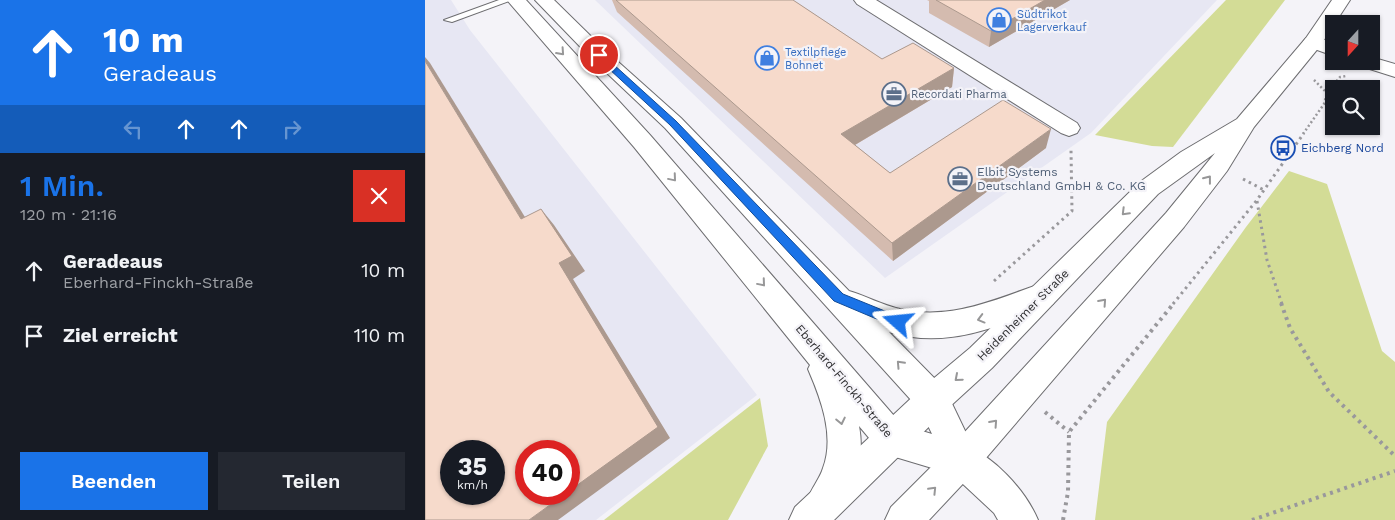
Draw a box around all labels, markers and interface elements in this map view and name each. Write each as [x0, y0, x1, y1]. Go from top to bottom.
shop icon: Südtrikot Lagerverkauf [986, 7, 1012, 33]
place label: Südtrikot Lagerverkauf [1017, 8, 1087, 34]
north arrow [1325, 15, 1380, 70]
map controls [1325, 15, 1380, 135]
text: 10 m [103, 19, 184, 61]
icon: ahead [20, 20, 85, 85]
pin [578, 34, 620, 76]
icon: arrive [585, 41, 613, 69]
shop icon: Textilpflege Bohnet [754, 45, 780, 71]
place label: Textilpflege Bohnet [785, 46, 846, 72]
one-way arrow [555, 47, 564, 56]
text: Geradeaus [103, 61, 217, 86]
button: search [1325, 80, 1380, 135]
office icon: Recordati Pharma [881, 81, 907, 107]
place label: Recordati Pharma [911, 88, 1007, 101]
icon: left [119, 115, 147, 143]
icon: ahead [172, 115, 200, 143]
icon: ahead [225, 115, 253, 143]
icon: right [278, 115, 306, 143]
bus stop icon: Eichberg Nord [1270, 135, 1296, 161]
place label: Eichberg Nord [1301, 141, 1384, 155]
place label: Elbit Systems Deutschland GmbH & Co. KG [977, 165, 1146, 193]
office icon: Elbit Systems Deutschland GmbH & Co. KG [947, 166, 973, 192]
text: 1 Min. [20, 168, 104, 203]
button: close [353, 170, 405, 222]
one-way arrow [668, 172, 676, 181]
one-way arrow [1202, 175, 1211, 184]
text: 120 m · 21:16 [20, 205, 117, 224]
one-way arrow [1122, 206, 1131, 215]
text: Geradeaus [63, 250, 163, 273]
icon: ahead [20, 257, 48, 285]
text: 10 m [361, 259, 405, 282]
street label: Heidenheimer Straße [974, 266, 1072, 364]
text: Eberhard-Finckh-Straße [63, 273, 253, 292]
one-way arrow [756, 278, 765, 287]
position arrow [871, 295, 923, 347]
one-way arrow [1097, 298, 1106, 307]
one-way arrow [977, 313, 986, 324]
icon: arrive [20, 322, 48, 350]
street label: Eberhard-Finckh-Straße [793, 322, 895, 440]
text: Ziel erreicht [63, 324, 178, 347]
text: 110 m [354, 324, 405, 347]
one-way arrow [897, 361, 906, 370]
one-way arrow [955, 372, 964, 381]
one-way arrow [836, 416, 846, 425]
one-way arrow [988, 420, 997, 429]
speed limit sign: 40 [515, 440, 580, 505]
button: Beenden [20, 452, 208, 510]
button: Teilen [218, 452, 405, 510]
text: 35 [458, 452, 487, 481]
text: km/h [457, 478, 488, 492]
one-way arrow [927, 486, 936, 495]

